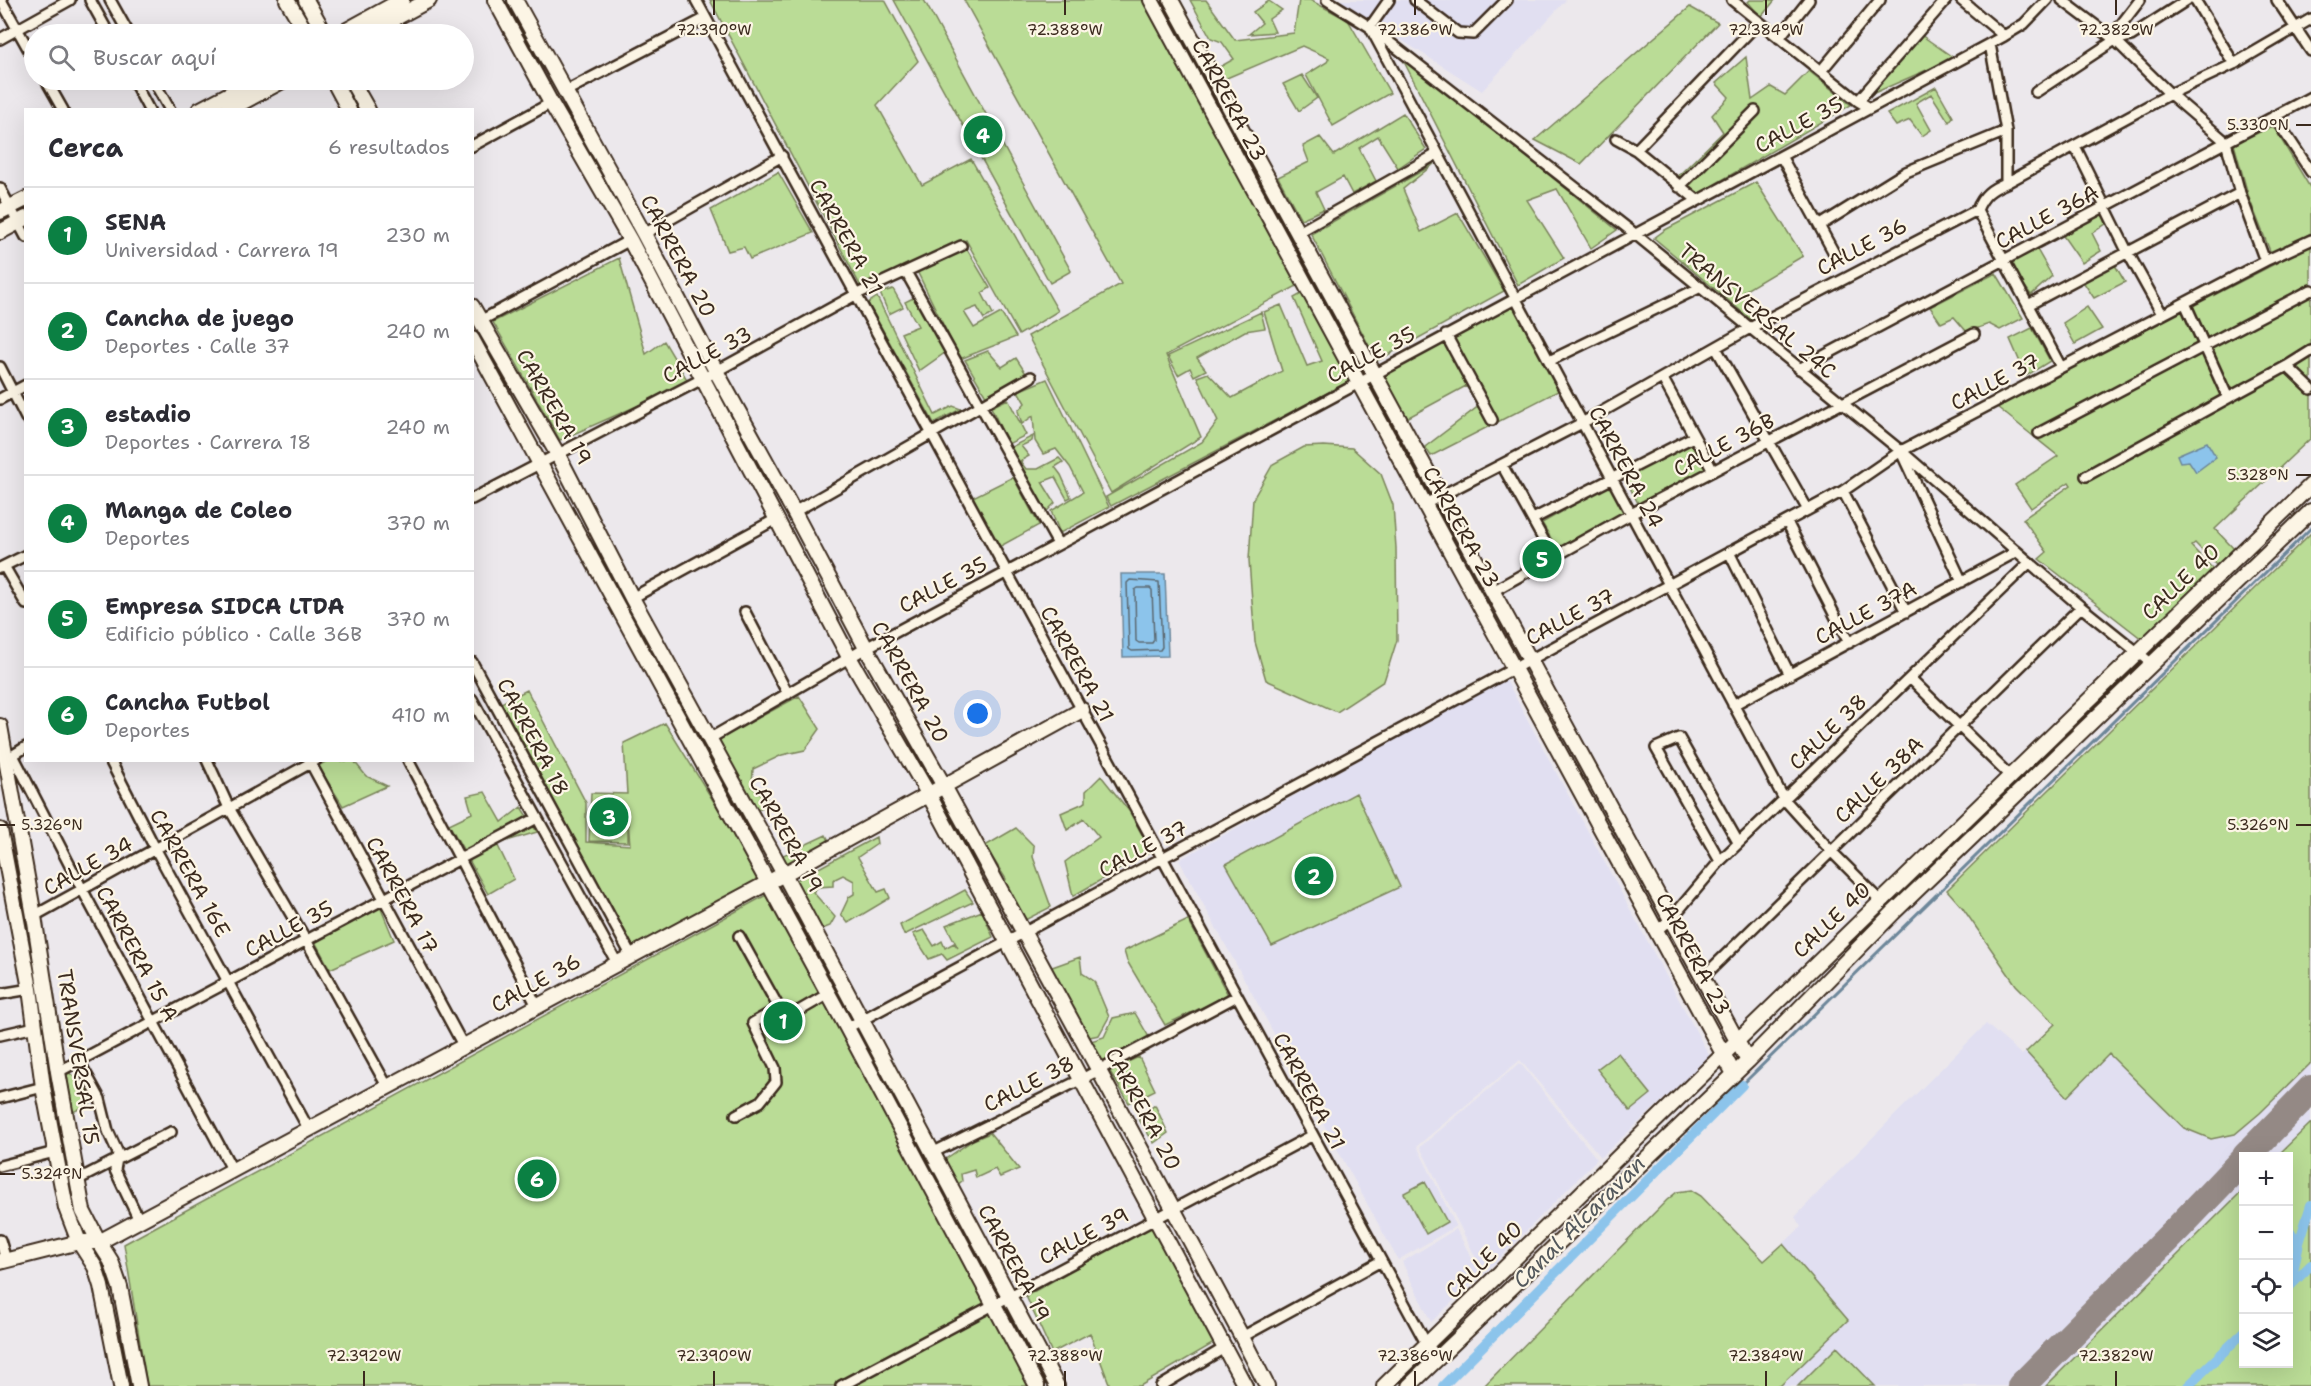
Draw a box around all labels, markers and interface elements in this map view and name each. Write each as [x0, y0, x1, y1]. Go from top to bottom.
text: 72.390°W [676, 20, 752, 40]
text: 72.388°W [1027, 20, 1103, 40]
text: 72.386°W [1377, 20, 1453, 40]
text: 72.384°W [1728, 20, 1804, 40]
text: 72.382°W [2078, 20, 2154, 40]
search box [24, 24, 474, 90]
street label: CARRERA 23 [1185, 34, 1273, 166]
icon: search [45, 41, 78, 74]
text: Buscar aquí [93, 43, 216, 72]
street label: CALLE 35 [1750, 90, 1848, 160]
pin: 4 [964, 112, 1002, 158]
text: 5.330°N [2227, 115, 2289, 135]
text: Cerca [48, 130, 123, 165]
text: 6 resultados [328, 134, 450, 160]
street label: CARRERA 21 [803, 174, 889, 300]
street label: CALLE 36A [1990, 178, 2104, 256]
street label: CARRERA 20 [634, 190, 722, 322]
text: SENA [105, 208, 166, 237]
street label: CALLE 36 [1812, 212, 1912, 282]
text: 1 [63, 222, 72, 248]
text: 230 m [385, 222, 450, 248]
text: Universidad · Carrera 19 [105, 237, 339, 263]
street label: TRANSVERSAL 24C [1672, 237, 1842, 385]
text: Cancha de juego [105, 304, 294, 333]
text: 2 [61, 318, 75, 344]
text: 240 m [385, 318, 450, 344]
street label: CALLE 33 [657, 320, 757, 390]
street label: CALLE 35 [1322, 320, 1420, 390]
text: Deportes · Calle 37 [105, 333, 290, 359]
street label: CARRERA 19 [510, 344, 598, 470]
street label: CALLE 37 [1946, 347, 2044, 417]
text: estadio [105, 400, 191, 429]
street label: CARRERA 24 [1582, 401, 1670, 533]
street label: CALLE 36B [1669, 407, 1779, 483]
text: 3 [61, 414, 75, 440]
text: 240 m [385, 414, 450, 440]
text: Deportes · Carrera 18 [105, 429, 311, 455]
street label: CARRERA 23 [1416, 461, 1506, 593]
text: 5.328°N [2227, 465, 2289, 485]
text: Manga de Coleo [105, 496, 292, 525]
text: 4 [61, 510, 75, 536]
text: 370 m [386, 510, 450, 536]
text: Deportes [105, 525, 190, 551]
pin: 5 [1522, 536, 1562, 582]
street label: CALLE 40 [2136, 538, 2226, 626]
street label: CALLE 35 [894, 550, 992, 620]
street label: CALLE 37A [1810, 574, 1922, 652]
street label: CALLE 37 [1521, 582, 1619, 652]
text: Empresa SIDCA LTDA [105, 592, 344, 621]
street label: CARRERA 21 [1034, 601, 1120, 727]
text: 5 [61, 606, 74, 632]
text: 370 m [386, 606, 450, 632]
street label: CARRERA 20 [865, 616, 955, 748]
text: Edificio público · Calle 36B [105, 621, 362, 647]
street label: CARRERA 18 [490, 673, 576, 801]
text: Cancha Futbol [105, 688, 270, 717]
street label: CALLE 38 [1783, 688, 1873, 776]
your location [963, 699, 992, 728]
text: 6 [61, 702, 75, 728]
text: 410 m [391, 702, 450, 728]
text: Deportes [105, 717, 190, 743]
street label: CALLE 38A [1828, 730, 1930, 830]
street label: CARRERA 19 [742, 771, 830, 897]
pin: 3 [590, 794, 628, 840]
street label: CARRERA 16E [143, 804, 237, 942]
street label: CALLE 37 [1094, 814, 1192, 884]
text: 5.326°N [21, 815, 83, 835]
text: 5.326°N [2227, 815, 2289, 835]
street label: CALLE 34 [38, 830, 138, 902]
street label: CARRERA 17 [359, 832, 445, 958]
pin: 2 [1294, 854, 1334, 898]
street label: CALLE 40 [1787, 876, 1877, 964]
street label: CARRERA 15 A [89, 881, 185, 1027]
street label: CARRERA 23 [1649, 888, 1737, 1020]
street label: CALLE 35 [240, 894, 338, 964]
street label: CALLE 36 [486, 947, 586, 1019]
street label: TRANSVERSAL 15 [50, 967, 106, 1147]
pin: 1 [764, 998, 802, 1044]
street label: CARRERA 21 [1266, 1028, 1352, 1154]
street label: CARRERA 20 [1099, 1043, 1187, 1175]
street label: CALLE 38 [979, 1049, 1079, 1119]
water label: Canal Alcaravan [1506, 1149, 1652, 1295]
map controls [2239, 1152, 2293, 1368]
button: + [2239, 1152, 2293, 1206]
pin: 6 [518, 1156, 556, 1202]
text: 5.324°N [21, 1164, 83, 1184]
street label: CARRERA 19 [971, 1199, 1057, 1327]
street label: CALLE 39 [1034, 1201, 1134, 1271]
button: − [2239, 1206, 2293, 1260]
street label: CALLE 40 [1439, 1215, 1529, 1305]
button: locate [2239, 1260, 2293, 1314]
button: layers [2239, 1314, 2293, 1368]
text: 72.392°W [327, 1346, 401, 1366]
text: 72.390°W [676, 1346, 752, 1366]
text: 72.388°W [1027, 1346, 1103, 1366]
text: 72.386°W [1377, 1346, 1453, 1366]
text: 72.384°W [1728, 1346, 1804, 1366]
text: 72.382°W [2078, 1346, 2154, 1366]

